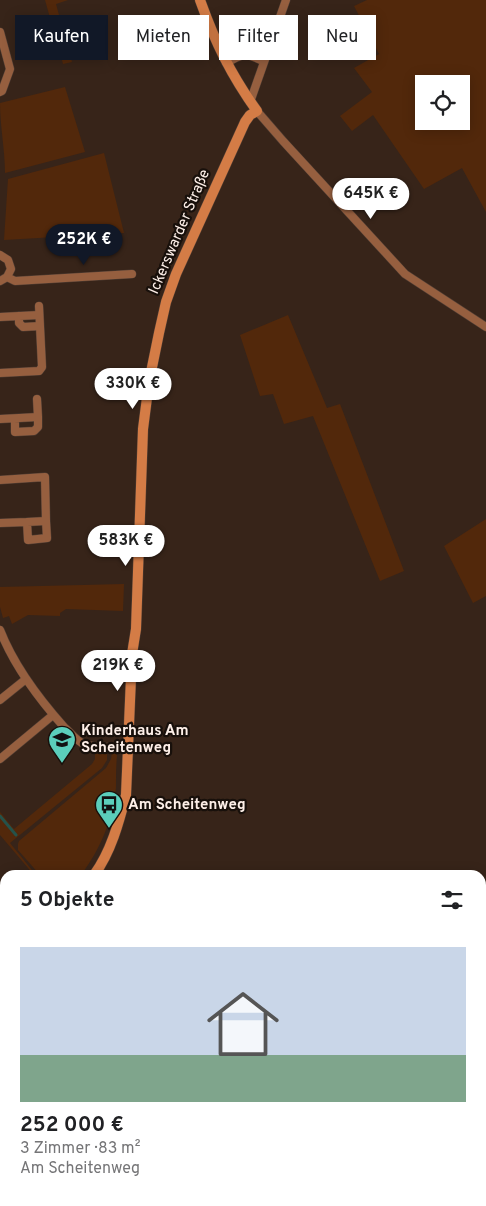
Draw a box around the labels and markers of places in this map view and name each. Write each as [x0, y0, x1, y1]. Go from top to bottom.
pin: 645K € [330, 178, 412, 220]
pin: 252K € [43, 224, 125, 266]
pin: 330K € [92, 368, 174, 410]
pin: 583K € [85, 524, 167, 567]
pin: 219K € [77, 650, 159, 692]
place label: Kinderhaus Am Scheitenweg [81, 722, 189, 758]
school or university icon: Kinderhaus Am Scheitenweg [47, 725, 77, 764]
bus stop icon: Am Scheitenweg [94, 790, 124, 829]
place label: Am Scheitenweg [128, 796, 246, 815]

